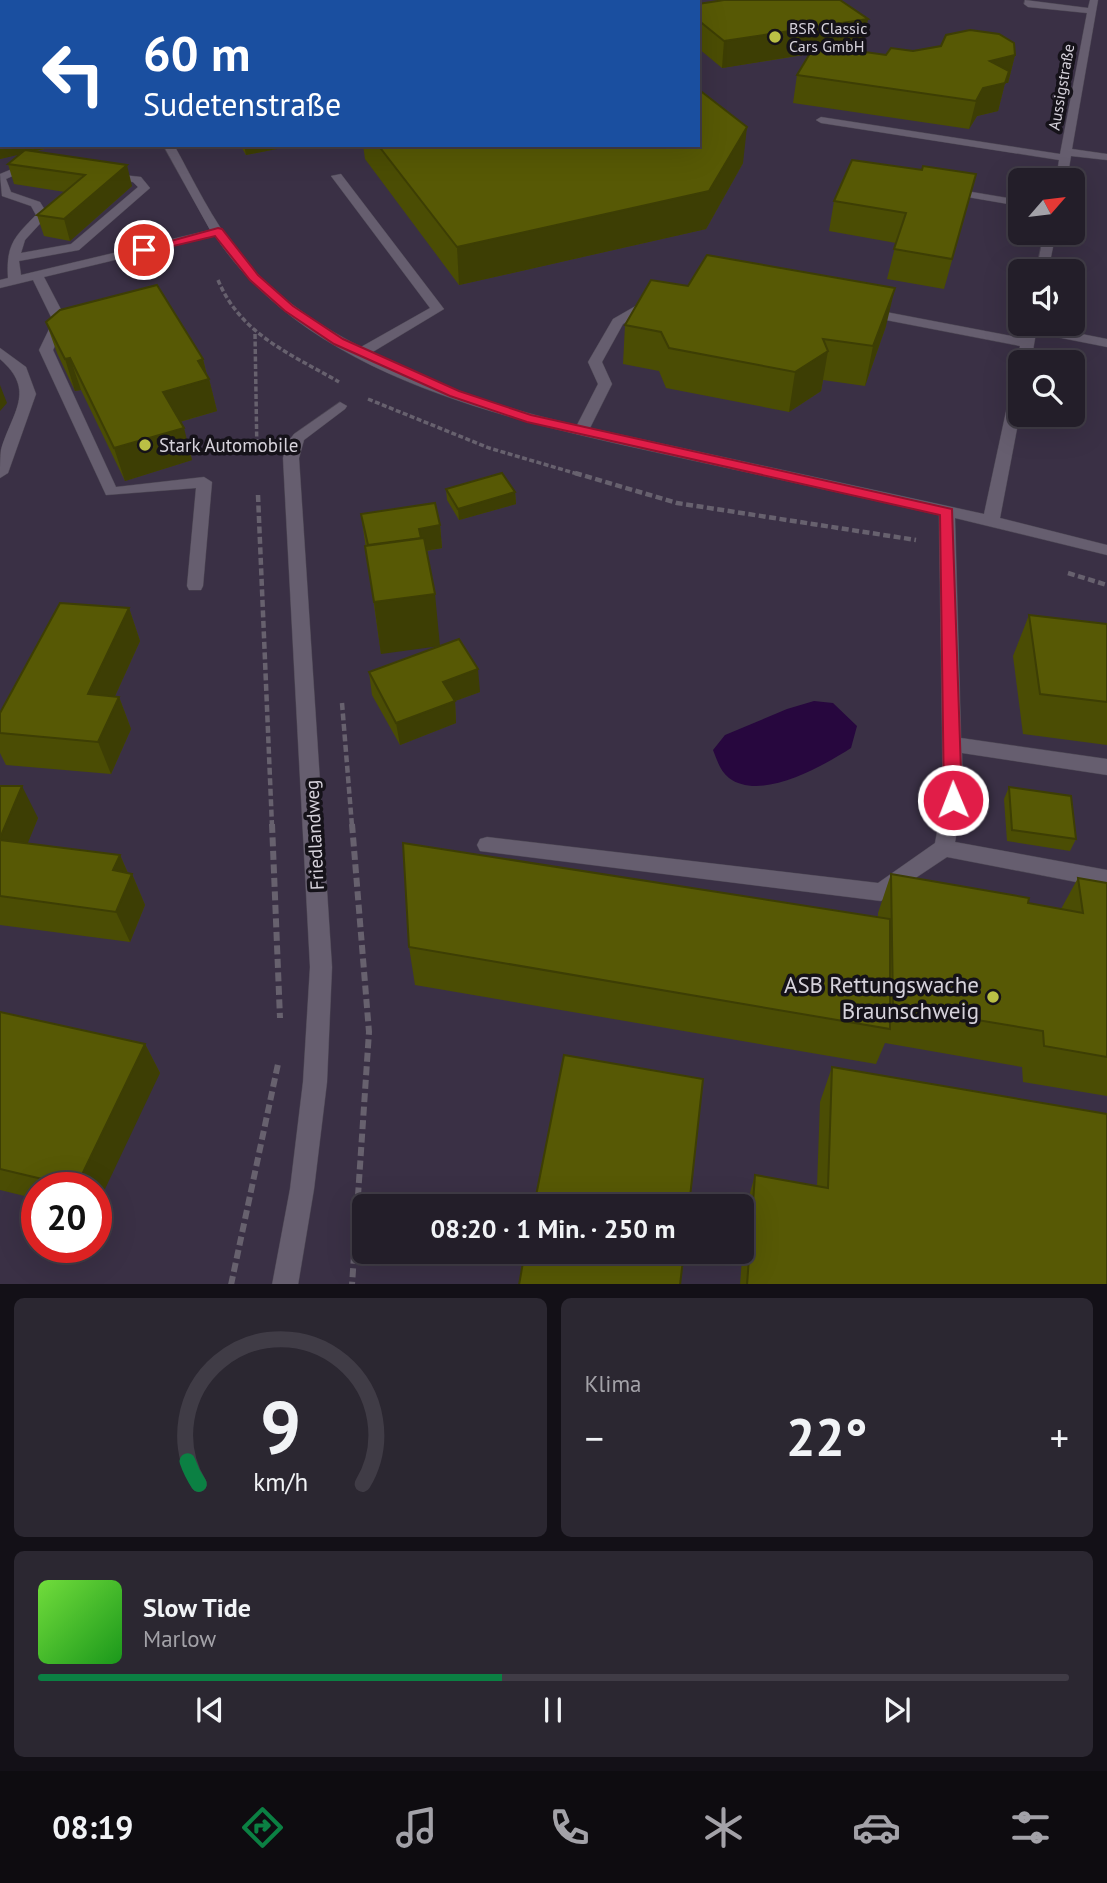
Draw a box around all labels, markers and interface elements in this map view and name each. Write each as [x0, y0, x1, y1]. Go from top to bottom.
place label: BSR Classic Cars GmbH [789, 18, 867, 56]
text: 60 m [143, 21, 250, 85]
icon: left [28, 28, 119, 119]
marker: BSR Classic Cars GmbH [767, 29, 783, 45]
street label: Aussigstraße [1044, 42, 1078, 132]
text: Sudetenstraße [143, 83, 341, 125]
north arrow [1008, 168, 1085, 245]
map controls [1008, 168, 1085, 427]
pin [114, 220, 174, 280]
icon: arrive [125, 231, 163, 269]
button: sound [1008, 259, 1085, 336]
button: search [1008, 350, 1085, 427]
place label: Stark Automobile [159, 433, 298, 457]
marker: Stark Automobile [137, 437, 153, 453]
position arrow [916, 763, 990, 837]
street label: Friedlandweg [299, 779, 329, 891]
place label: ASB Rettungswache Braunschweig [784, 970, 979, 1025]
marker: ASB Rettungswache Braunschweig [985, 989, 1001, 1005]
speed limit sign: 20 [21, 1172, 112, 1263]
text: 08:20 · 1 Min. · 250 m [430, 1212, 676, 1245]
text: Klima [585, 1369, 642, 1398]
text: 9 [260, 1380, 301, 1474]
text: 22° [786, 1403, 868, 1470]
text: − [585, 1413, 604, 1462]
text: + [1050, 1413, 1069, 1462]
text: km/h [253, 1465, 308, 1497]
text: Slow Tide [143, 1591, 251, 1624]
text: Marlow [143, 1624, 216, 1653]
icon: previous [191, 1691, 229, 1729]
icon: pause [534, 1691, 572, 1729]
icon: next [878, 1691, 916, 1729]
icon: directions [238, 1803, 287, 1852]
icon: music [392, 1803, 441, 1852]
icon: phone [545, 1803, 594, 1852]
icon: climate [699, 1803, 748, 1852]
icon: car [852, 1803, 901, 1852]
icon: filters [1006, 1803, 1055, 1852]
text: 08:19 [52, 1806, 133, 1848]

